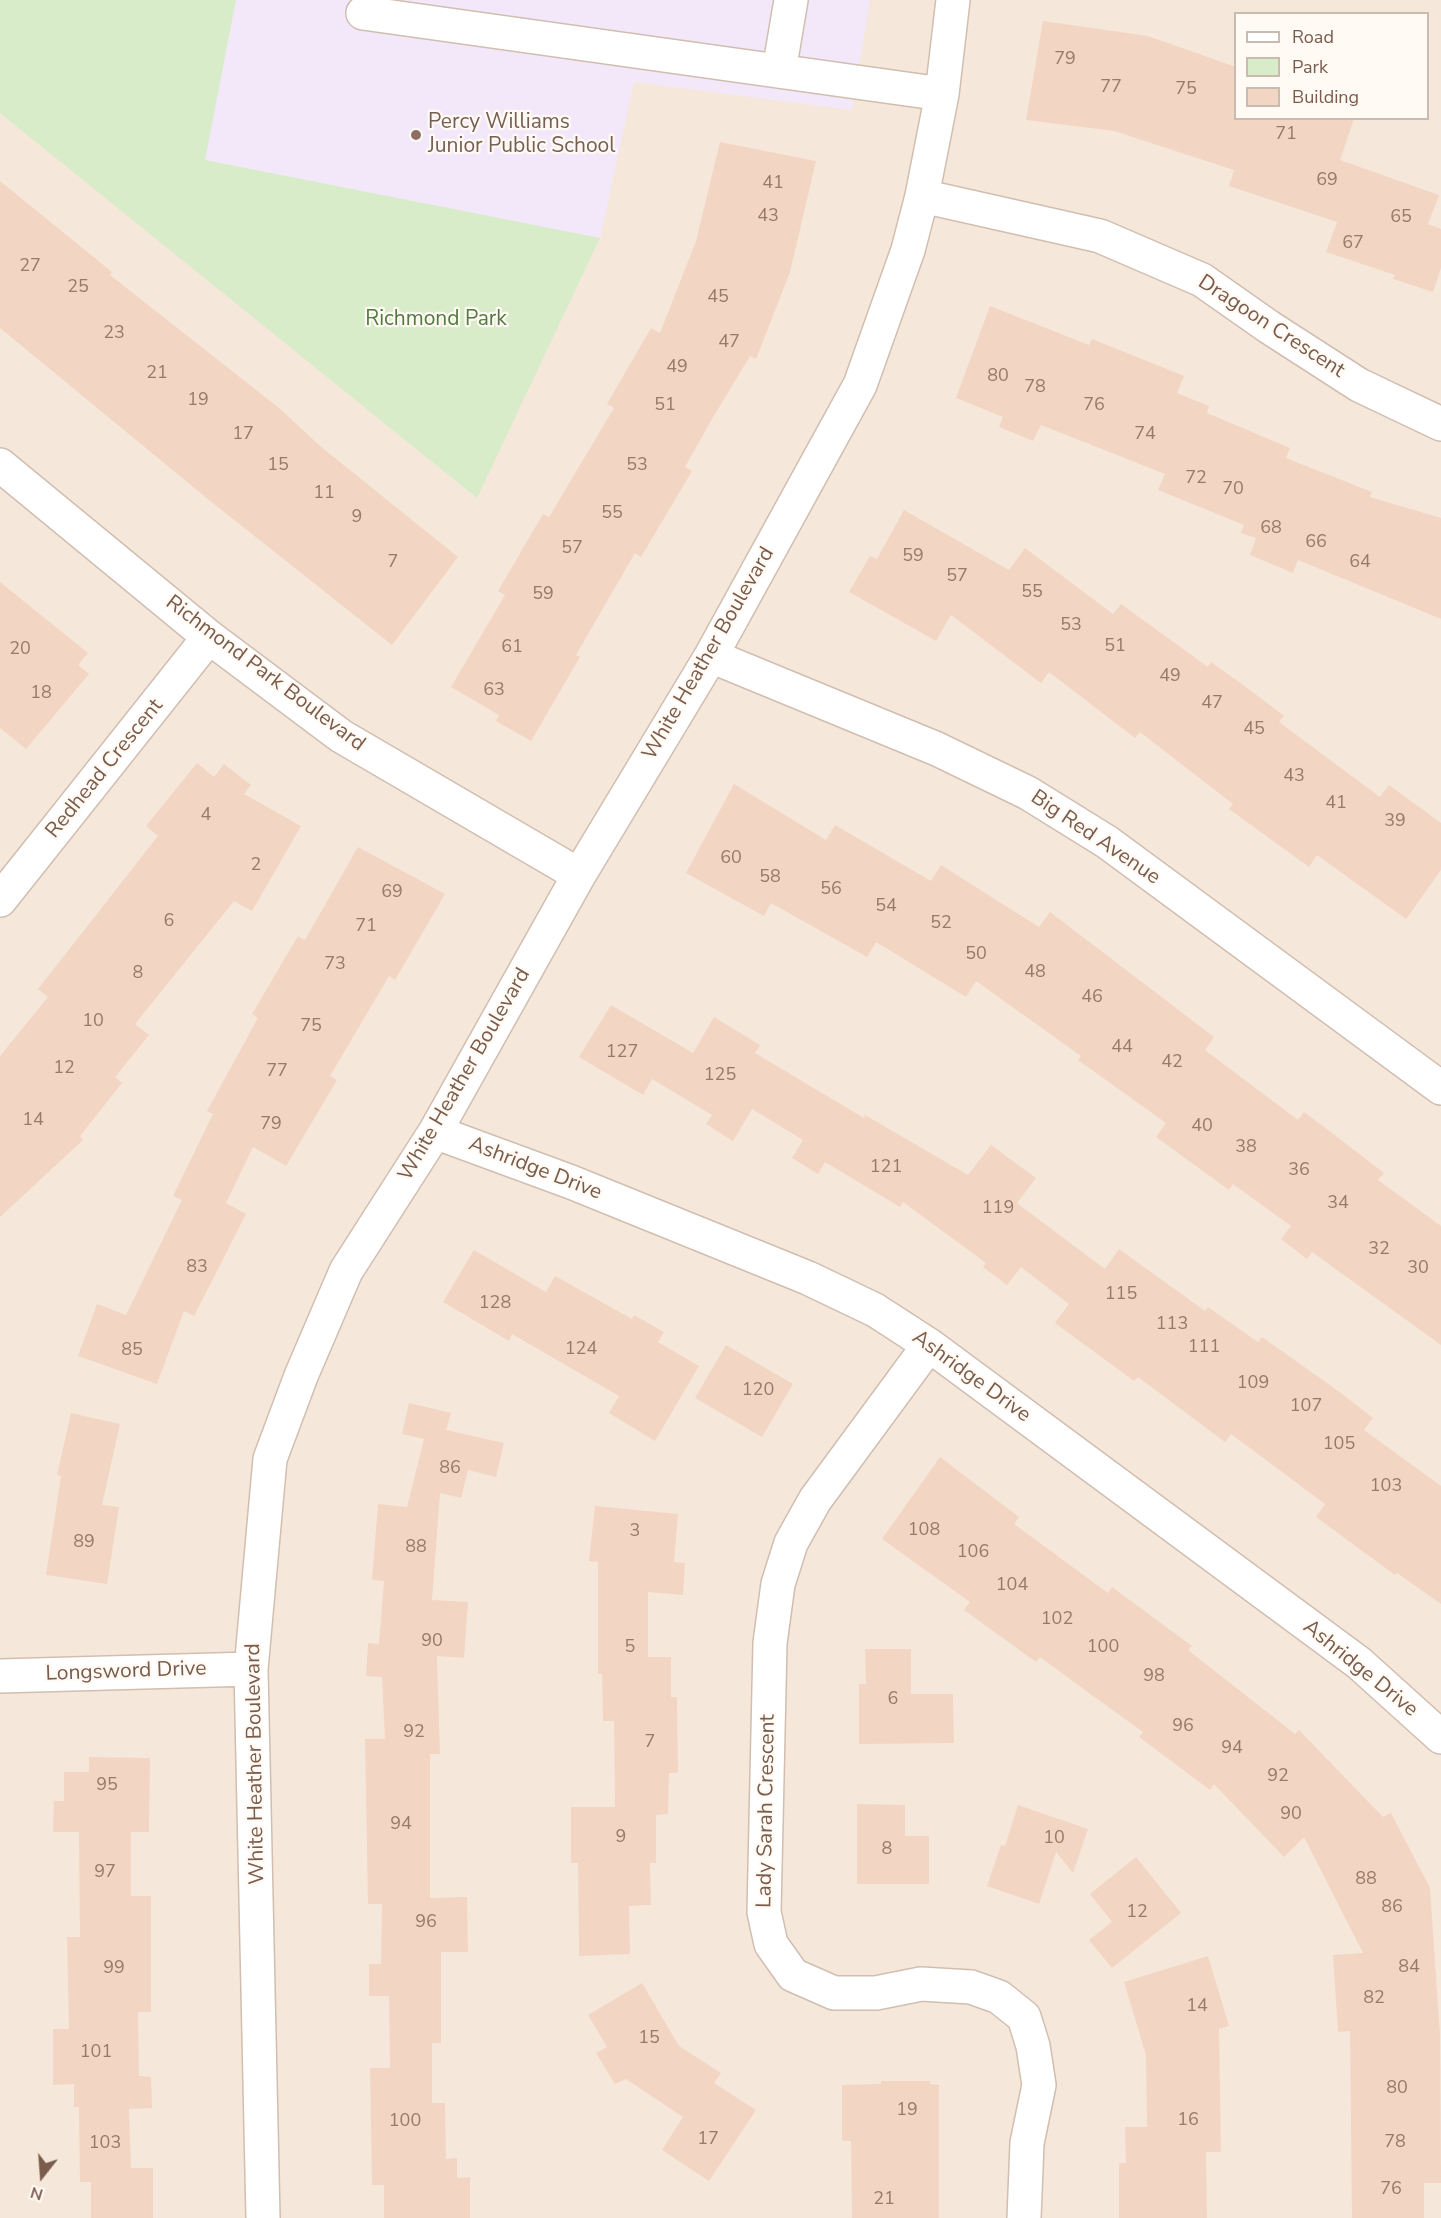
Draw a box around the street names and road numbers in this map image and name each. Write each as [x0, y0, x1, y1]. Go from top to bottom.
street label: Dragoon Crescent [1193, 270, 1349, 384]
street label: White Heather Boulevard [638, 543, 780, 765]
street label: Richmond Park Boulevard [160, 591, 370, 757]
street label: Redhead Crescent [41, 694, 169, 844]
street label: Big Red Avenue [1025, 785, 1165, 891]
street label: White Heather Boulevard [394, 964, 536, 1186]
street label: Ashridge Drive [465, 1132, 605, 1206]
street label: Ashridge Drive [907, 1326, 1035, 1428]
street label: Ashridge Drive [1297, 1615, 1423, 1723]
street label: White Heather Boulevard [241, 1643, 271, 1885]
street label: Longsword Drive [45, 1657, 207, 1687]
street label: Lady Sarah Crescent [753, 1714, 781, 1908]

